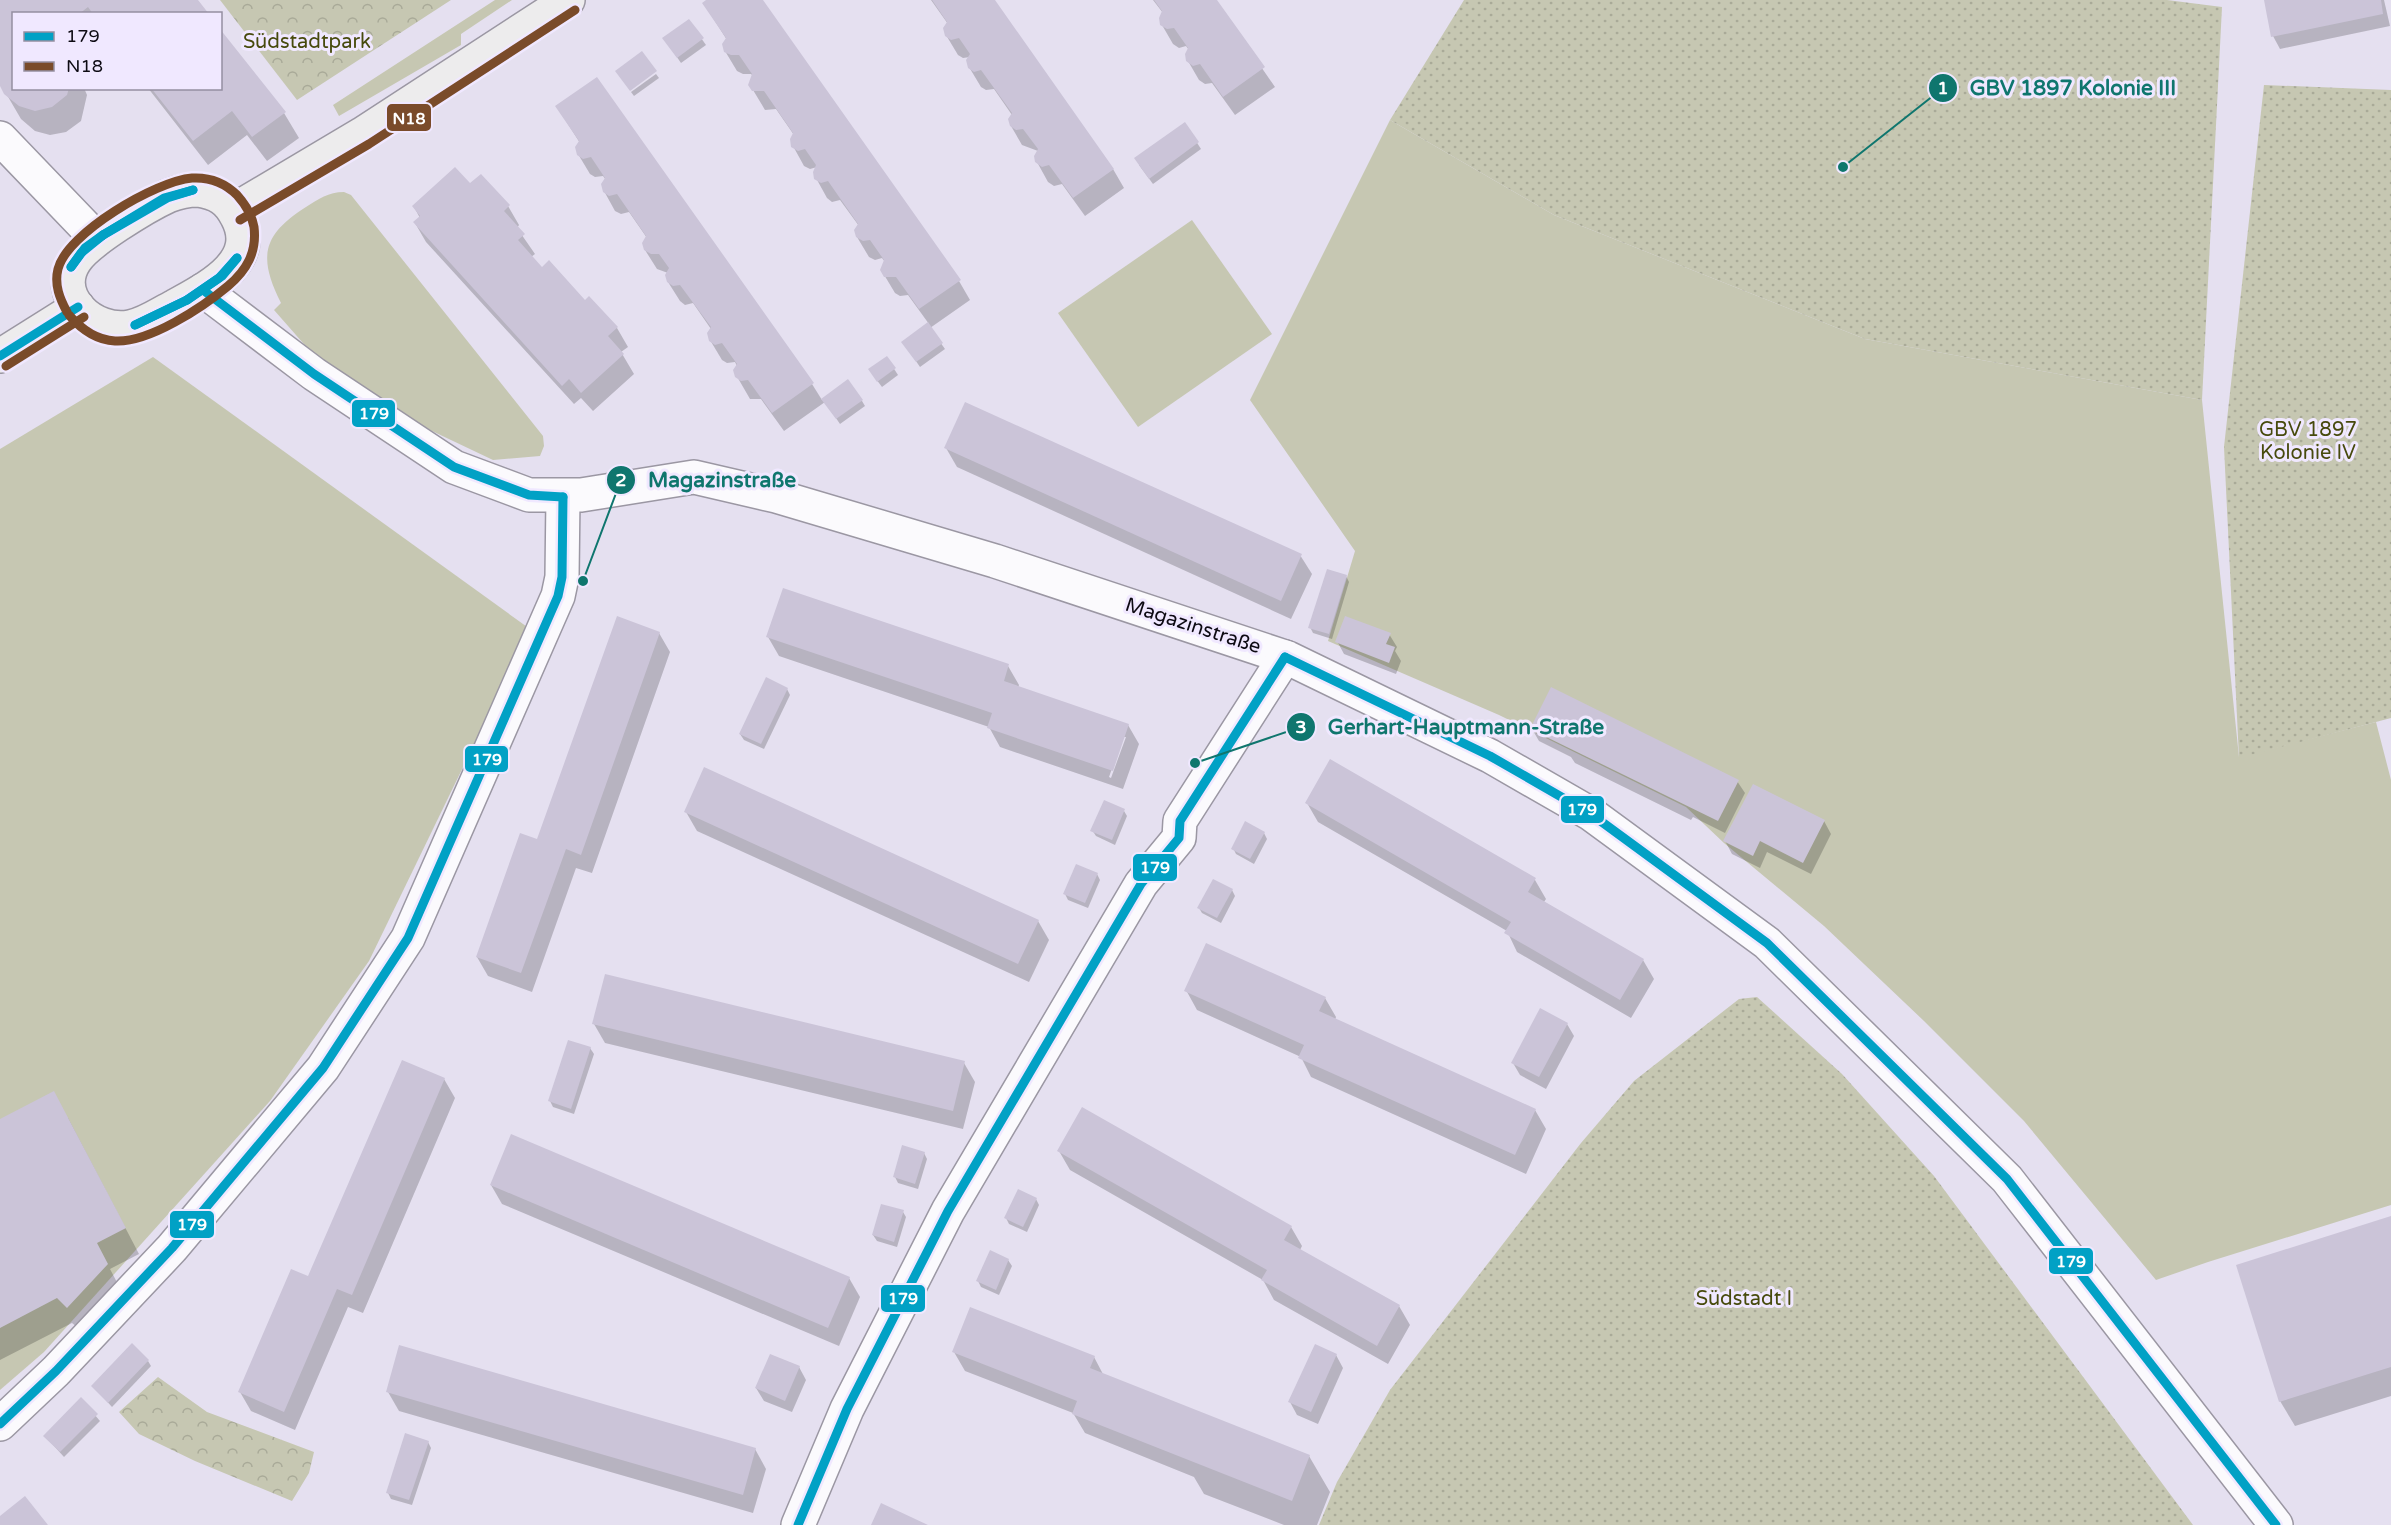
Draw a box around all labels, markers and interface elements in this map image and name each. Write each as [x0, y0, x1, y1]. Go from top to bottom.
legend [12, 12, 222, 90]
text: 179 [66, 25, 100, 47]
park label: Südstadtpark [243, 30, 371, 54]
text: N18 [66, 55, 103, 77]
callout: GBV 1897 Kolonie III [1928, 69, 2188, 108]
text: GBV 1897 Kolonie III [1970, 76, 2176, 101]
text: 1 [1937, 77, 1949, 99]
line badge: N18 [386, 103, 432, 132]
text: N18 [393, 109, 425, 129]
line badge: 179 [351, 399, 396, 428]
text: 179 [359, 404, 389, 424]
park label: GBV 1897 Kolonie IV [2259, 418, 2357, 465]
callout: Magazinstraße [606, 460, 808, 499]
text: Magazinstraße [648, 468, 796, 493]
text: 2 [615, 469, 627, 491]
street label: Magazinstraße [1122, 593, 1264, 659]
callout: Gerhart-Hauptmann-Straße [1286, 707, 1616, 746]
text: Gerhart-Hauptmann-Straße [1328, 715, 1604, 740]
text: 3 [1295, 716, 1307, 738]
line badge: 179 [464, 745, 509, 773]
text: 179 [472, 750, 502, 770]
line badge: 179 [1560, 795, 1605, 824]
text: 179 [1567, 800, 1597, 820]
line badge: 179 [1132, 853, 1178, 882]
text: 179 [1140, 858, 1170, 878]
line badge: 179 [169, 1210, 215, 1239]
text: 179 [177, 1215, 207, 1235]
line badge: 179 [2048, 1247, 2094, 1275]
text: 179 [2056, 1252, 2086, 1272]
line badge: 179 [880, 1284, 926, 1313]
park label: Südstadt I [1696, 1287, 1792, 1311]
text: 179 [888, 1289, 918, 1309]

